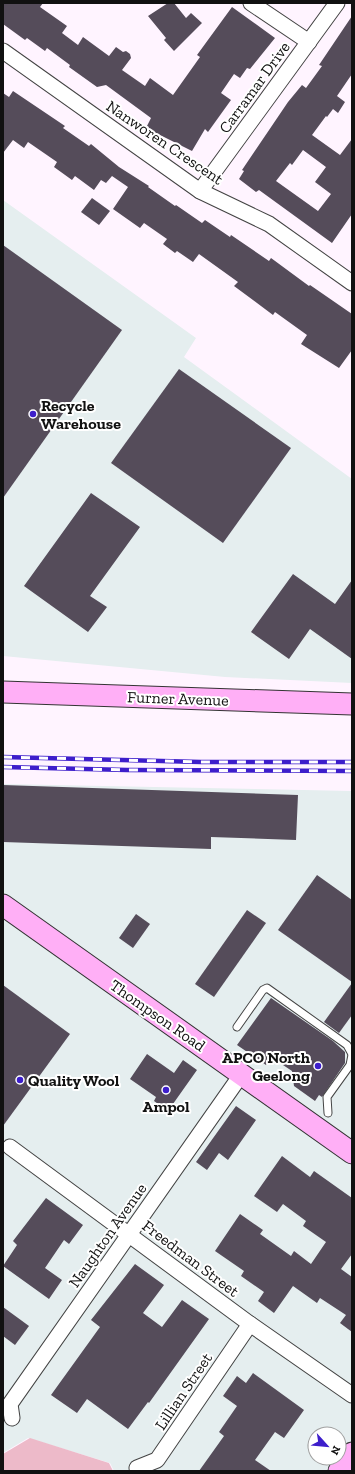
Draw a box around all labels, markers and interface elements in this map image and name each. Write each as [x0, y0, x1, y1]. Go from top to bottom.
street label: Carramar Drive [215, 38, 294, 137]
street label: Nanworen Crescent [103, 96, 227, 189]
place label: Recycle Warehouse [41, 396, 121, 433]
marker: Recycle Warehouse [28, 409, 38, 419]
street label: Furner Avenue [127, 687, 229, 710]
street label: Thompson Road [106, 975, 209, 1055]
place label: APCO North Geelong [222, 1048, 311, 1085]
marker: APCO North Geelong [313, 1061, 323, 1071]
place label: Quality Wool [28, 1071, 120, 1090]
marker: Quality Wool [15, 1075, 25, 1085]
marker: Ampol [161, 1085, 171, 1095]
place label: Ampol [142, 1097, 190, 1116]
street label: Naughton Avenue [64, 1179, 150, 1291]
street label: Freedman Street [139, 1216, 243, 1301]
street label: Lillian Street [151, 1349, 216, 1433]
north arrow [307, 1426, 347, 1466]
text: N [327, 1444, 343, 1458]

